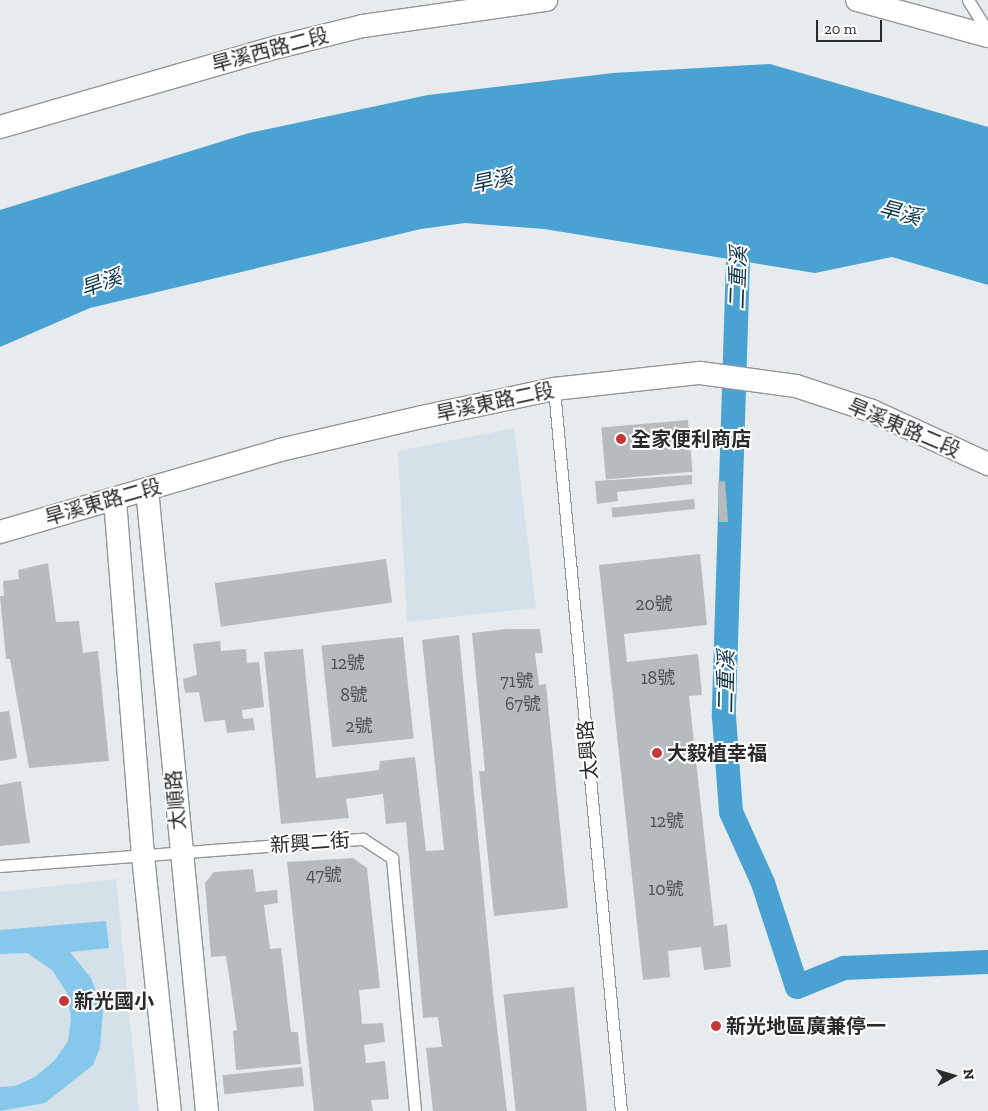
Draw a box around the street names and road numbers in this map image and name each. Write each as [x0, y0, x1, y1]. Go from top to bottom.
street label: 旱溪西路二段 [209, 23, 331, 77]
street label: 旱溪東路二段 [434, 378, 556, 426]
street label: 旱溪東路二段 [844, 394, 964, 462]
street label: 旱溪東路二段 [42, 474, 164, 530]
street label: 太興路 [573, 719, 603, 781]
street label: 太順路 [161, 769, 191, 831]
street label: 新興二街 [269, 828, 351, 858]

